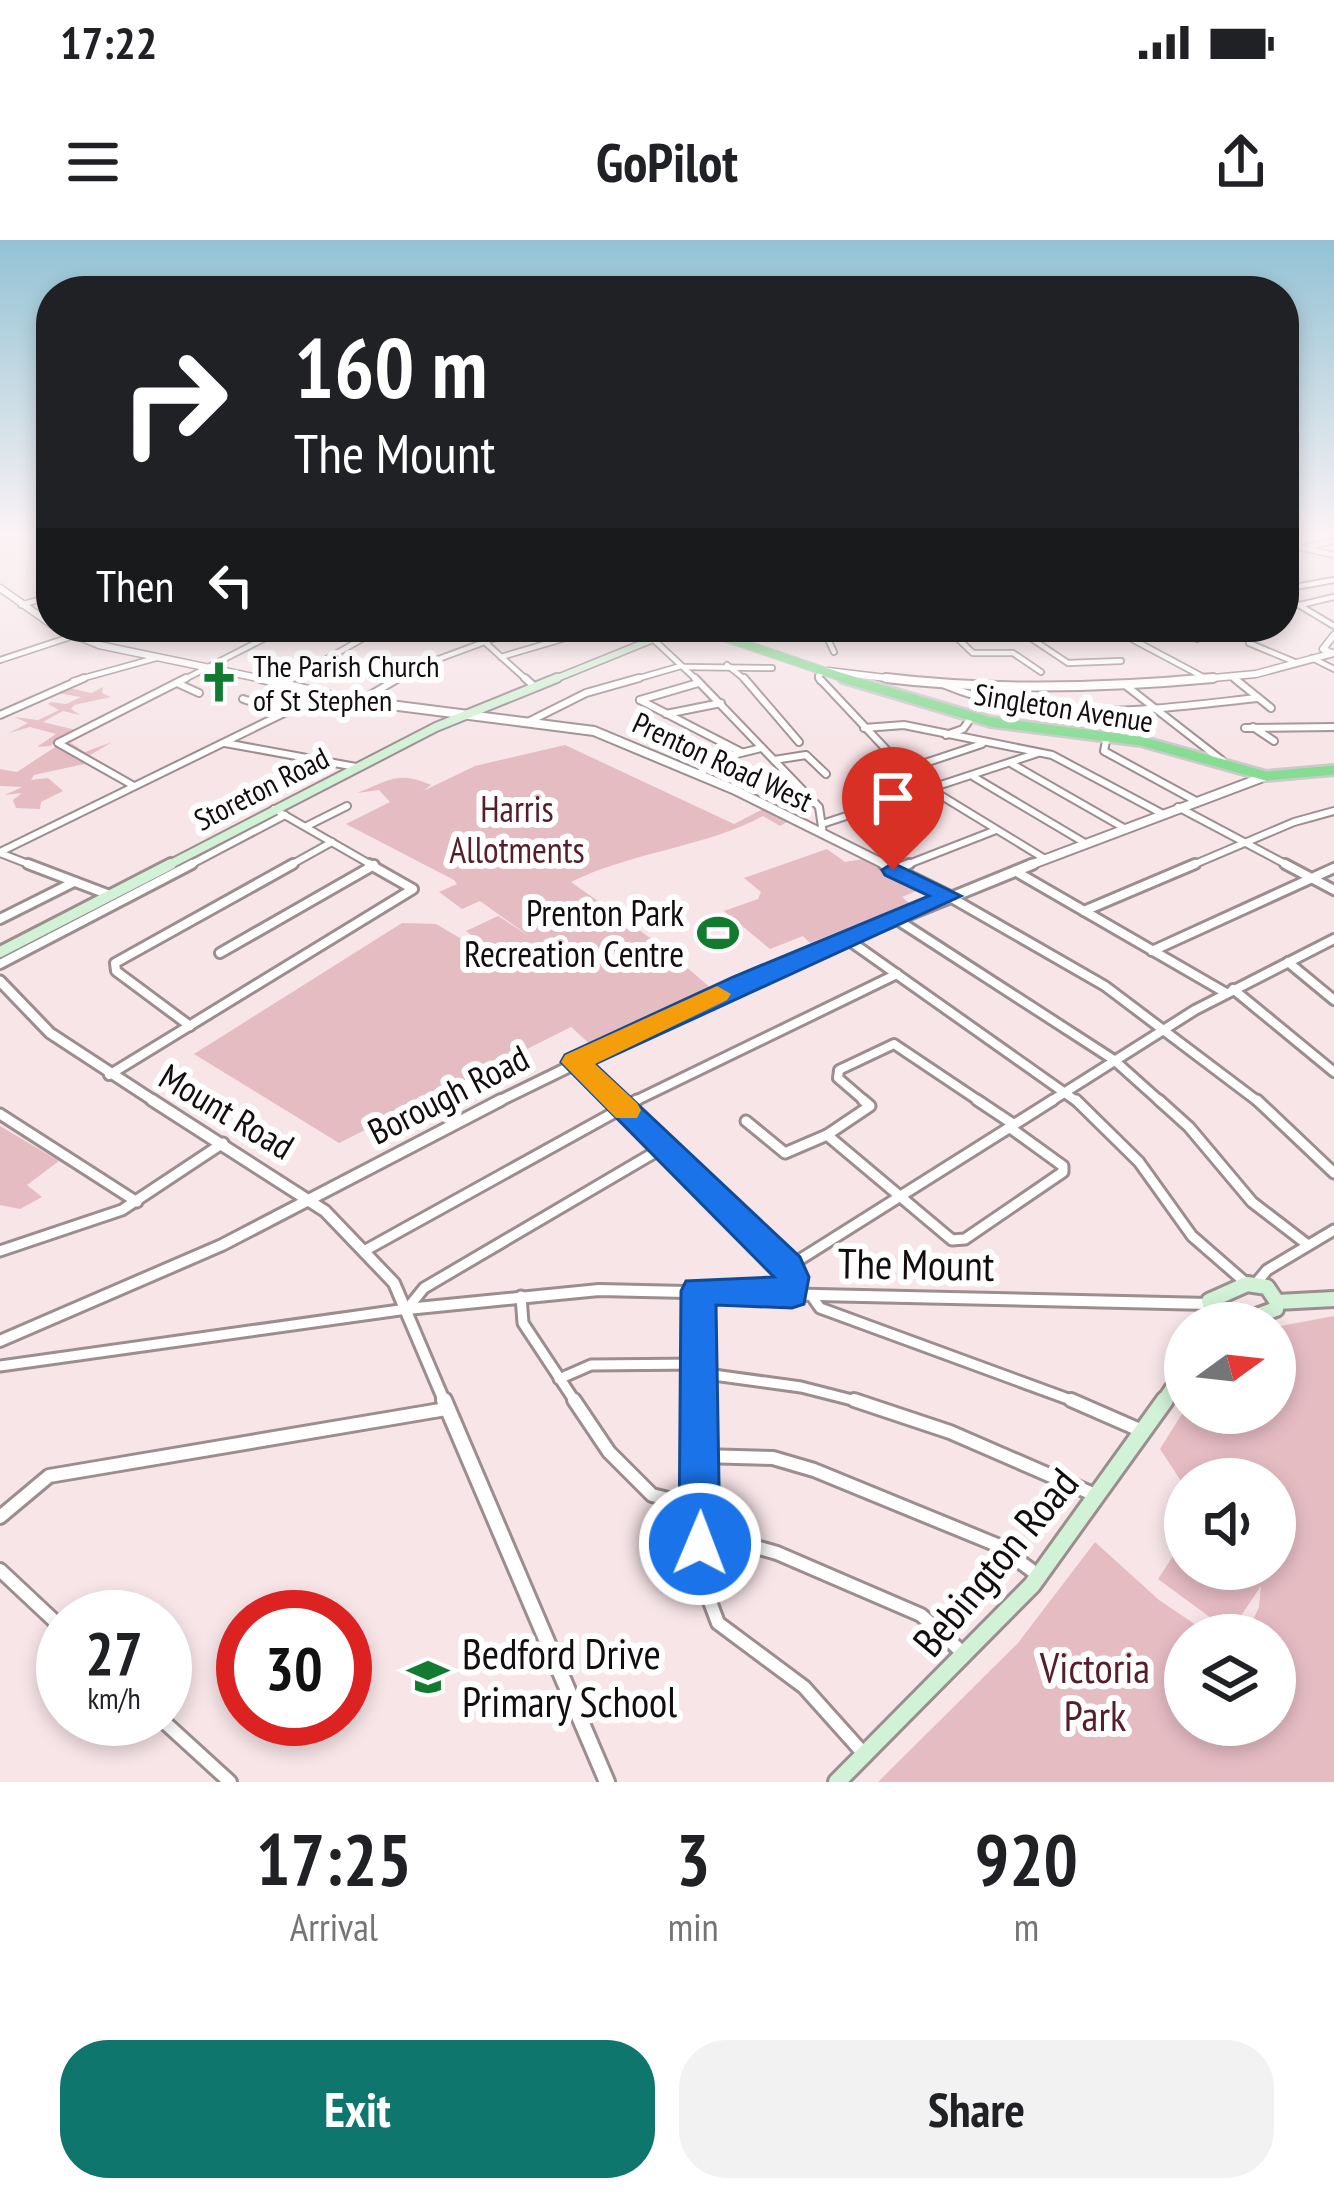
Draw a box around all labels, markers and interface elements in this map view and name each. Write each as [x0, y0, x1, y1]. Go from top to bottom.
text: 17:22 [60, 13, 157, 71]
text: GoPilot [596, 127, 738, 197]
icon: menu [60, 129, 126, 195]
icon: share [1208, 129, 1274, 195]
text: 160 m [294, 312, 487, 421]
icon: right [96, 324, 252, 480]
text: The Mount [294, 418, 495, 488]
icon: left [198, 552, 264, 618]
text: Then [96, 556, 174, 614]
place label: The Parish Church of St Stephen [253, 646, 440, 719]
church icon: The Parish Church of St Stephen [196, 659, 242, 705]
street label: Singleton Avenue [972, 674, 1156, 740]
street label: Prenton Road West [627, 702, 820, 820]
street label: Storeton Road [187, 737, 335, 839]
pin [842, 747, 944, 870]
icon: arrive [860, 765, 926, 831]
park label: Harris Allotments [449, 785, 585, 873]
place label: Prenton Park Recreation Centre [464, 889, 684, 977]
sports icon: Prenton Park Recreation Centre [695, 910, 741, 956]
street label: Borough Road [360, 1034, 536, 1154]
street label: Mount Road [151, 1053, 303, 1169]
street label: The Mount [837, 1235, 995, 1293]
north arrow [1164, 1302, 1296, 1434]
map controls [1164, 1302, 1296, 1746]
street label: Bebington Road [900, 1456, 1090, 1668]
button: sound [1164, 1458, 1296, 1590]
position arrow [637, 1481, 763, 1607]
speed limit sign: 30 [216, 1590, 372, 1746]
text: 27 [85, 1614, 143, 1692]
button: layers [1164, 1614, 1296, 1746]
place label: Bedford Drive Primary School [462, 1626, 677, 1729]
park label: Victoria Park [1039, 1640, 1150, 1743]
school or university icon: Bedford Drive Primary School [405, 1654, 451, 1700]
text: km/h [87, 1678, 141, 1717]
text: 17:25 [256, 1812, 412, 1905]
text: 3 [676, 1812, 710, 1905]
text: 920 [975, 1812, 1078, 1905]
text: Arrival [290, 1901, 378, 1952]
text: min [668, 1901, 719, 1952]
text: m [1014, 1901, 1039, 1952]
button: Exit [60, 2040, 655, 2178]
button: Share [679, 2040, 1274, 2178]

